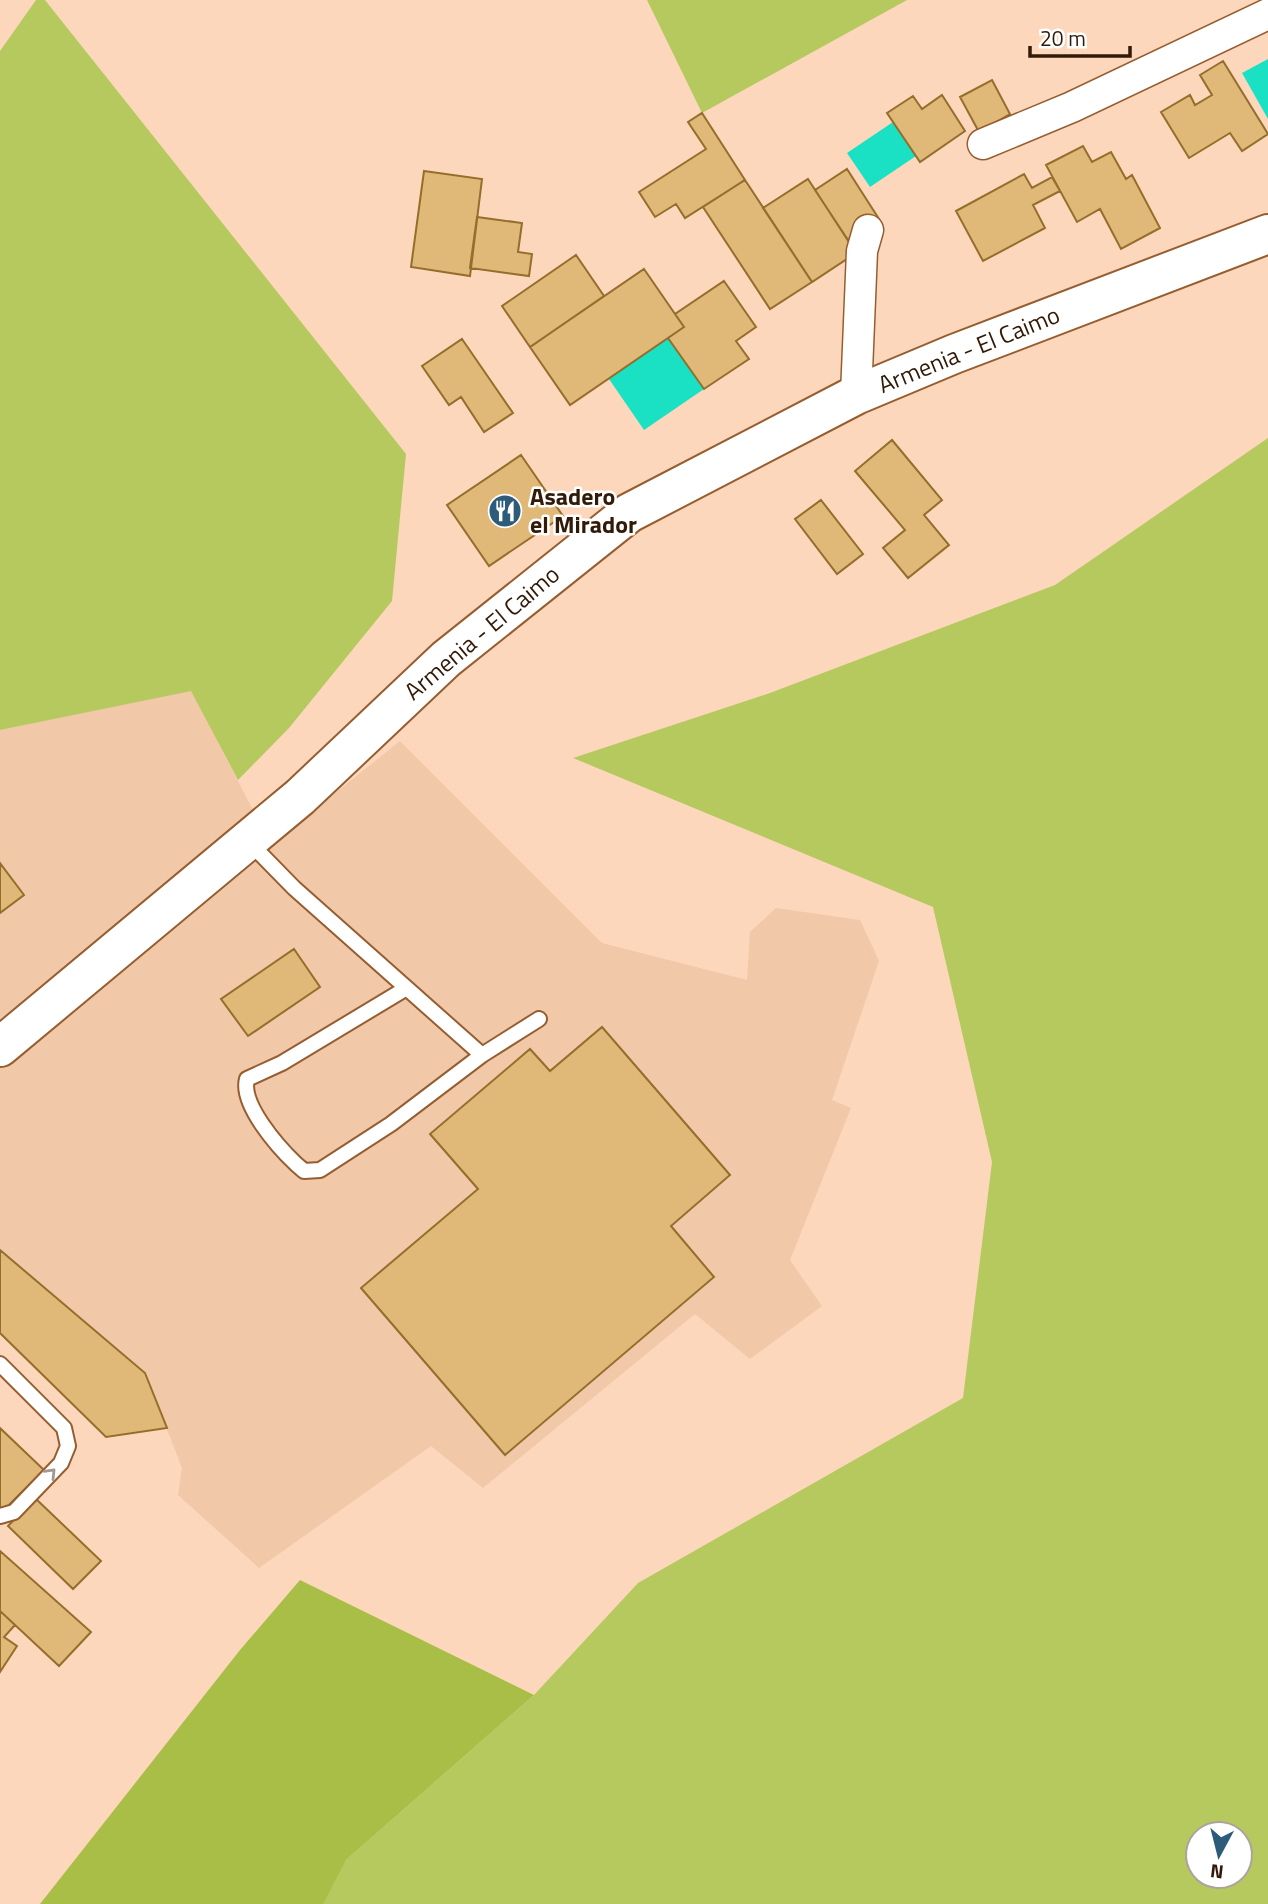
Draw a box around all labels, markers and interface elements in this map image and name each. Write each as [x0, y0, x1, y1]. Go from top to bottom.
scale bar [1030, 14, 1130, 58]
text: 20 m [1040, 22, 1086, 54]
street label: Armenia - El Caimo [872, 296, 1065, 402]
place label: Asadero el Mirador [530, 478, 637, 542]
restaurant icon: Asadero el Mirador [486, 492, 524, 530]
street label: Armenia - El Caimo [396, 556, 567, 708]
one-way arrow [43, 1469, 56, 1482]
north arrow [1184, 1820, 1254, 1890]
text: N [1209, 1857, 1225, 1888]

